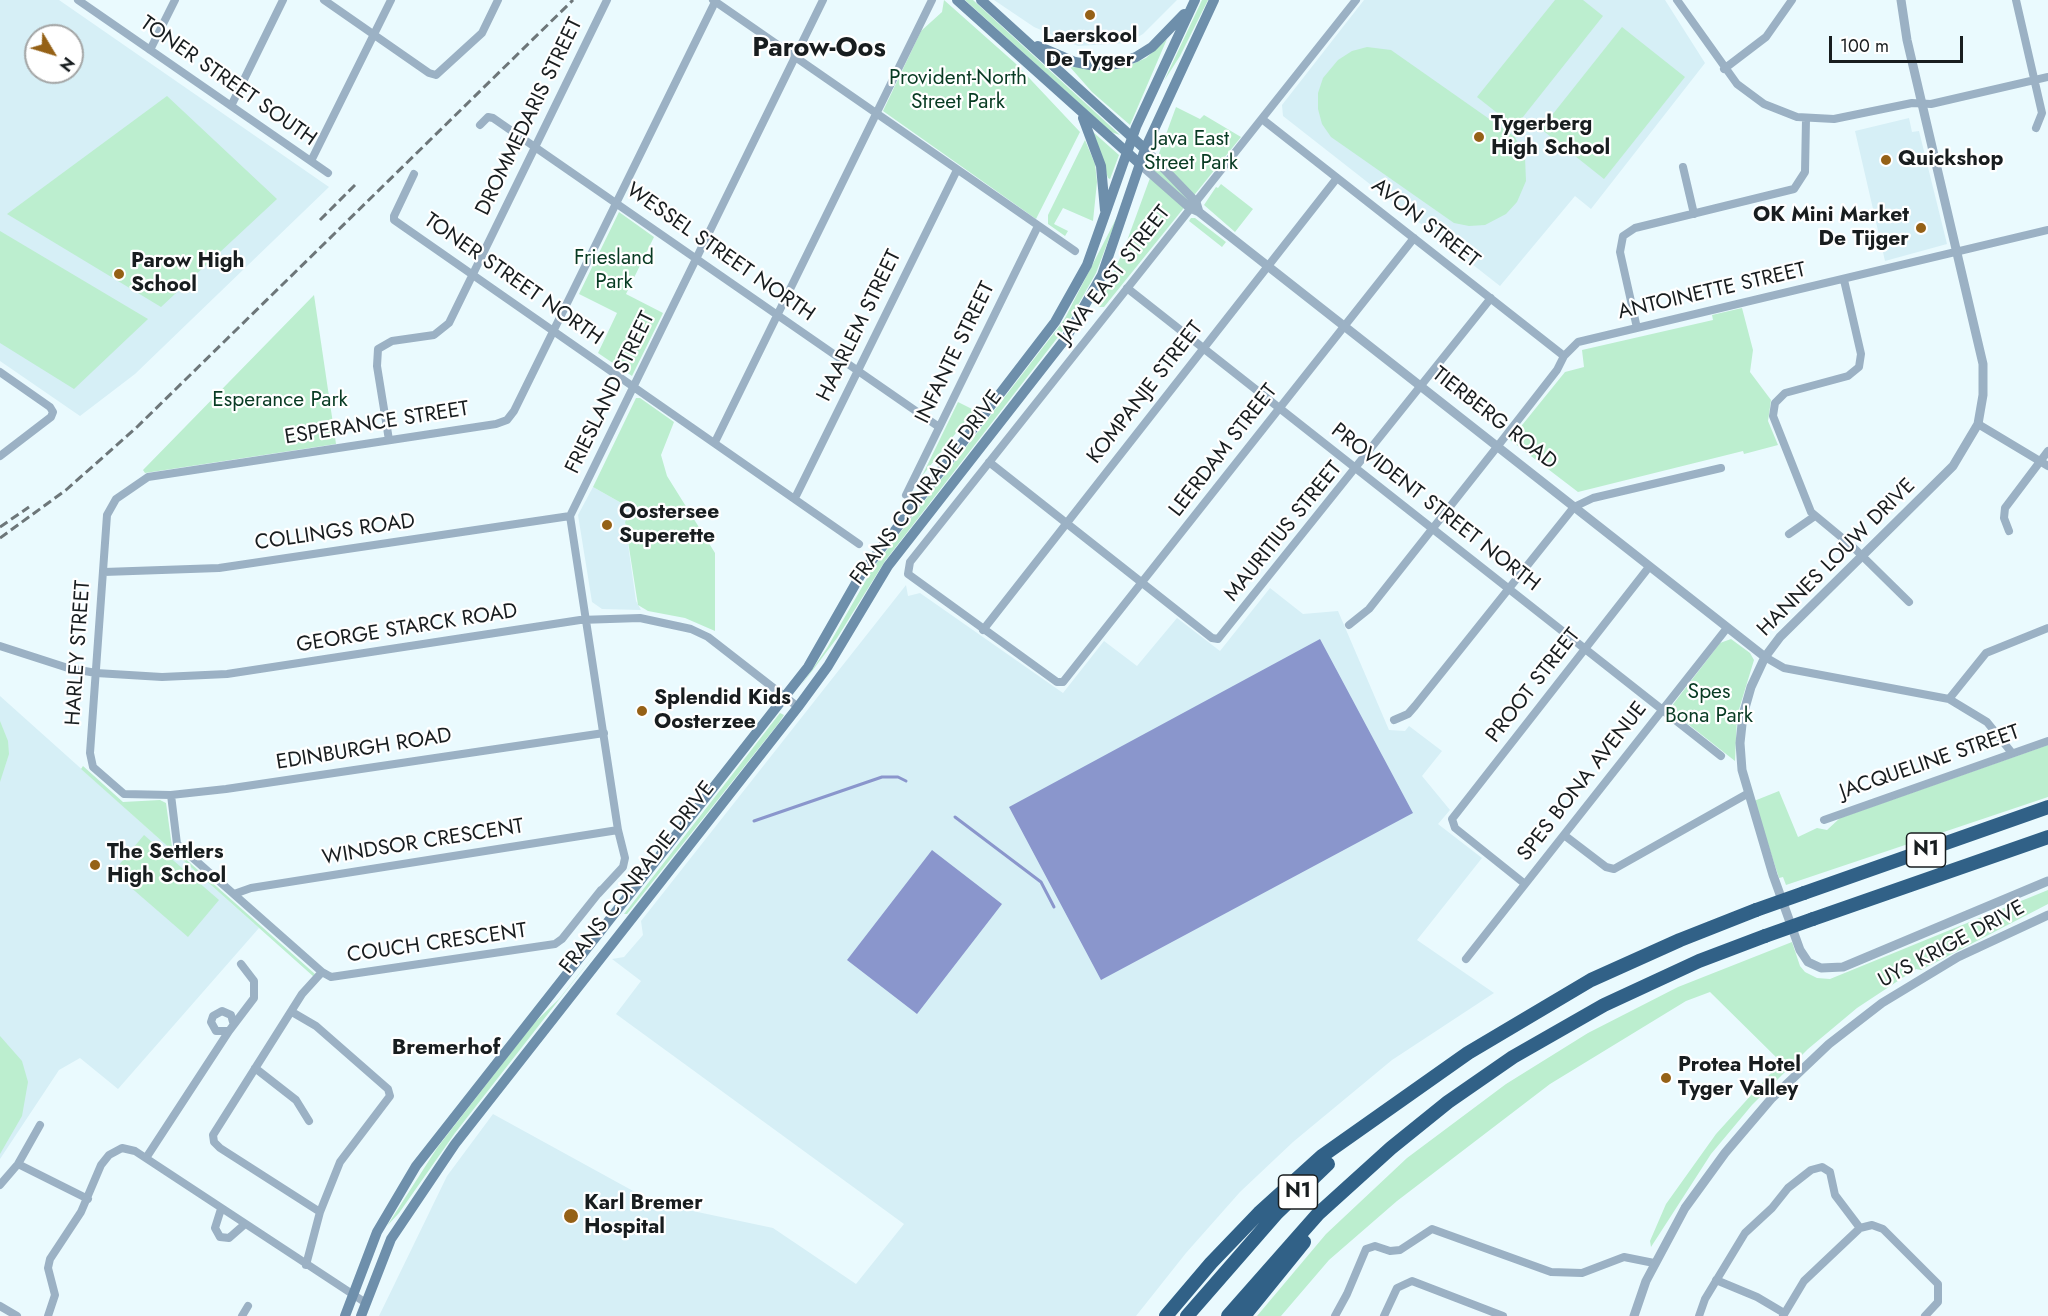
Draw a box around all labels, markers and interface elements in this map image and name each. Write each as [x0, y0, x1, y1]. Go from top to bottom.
marker: Laerskool De Tyger [1083, 8, 1097, 22]
street label: TONER STREET SOUTH [135, 12, 321, 152]
street label: DROMMEDARIS STREET [471, 14, 589, 220]
north arrow [24, 24, 84, 84]
place label: Laerskool De Tyger [1043, 24, 1137, 74]
scale bar [1832, 24, 1966, 62]
district label: Parow-Oos [752, 33, 886, 65]
text: 100 m [1840, 33, 1889, 59]
text: N [54, 52, 80, 76]
park label: Provident-North Street Park [889, 66, 1027, 116]
place label: Tygerberg High School [1491, 112, 1610, 162]
park label: Java East Street Park [1144, 127, 1238, 177]
marker: Tygerberg High School [1472, 130, 1486, 144]
place label: Quickshop [1898, 147, 2003, 173]
marker: Quickshop [1879, 153, 1893, 167]
street label: AVON STREET [1366, 174, 1484, 274]
street label: WESSEL STREET NORTH [621, 178, 819, 328]
street label: JAVA EAST STREET [1053, 201, 1177, 349]
place label: OK Mini Market De Tijger [1753, 203, 1909, 253]
street label: TONER STREET NORTH [419, 209, 607, 351]
marker: OK Mini Market De Tijger [1914, 221, 1928, 235]
park label: Friesland Park [574, 246, 654, 296]
street label: HAARLEM STREET [812, 246, 908, 406]
place label: Parow High School [131, 249, 245, 299]
street label: ANTOINETTE STREET [1615, 258, 1809, 326]
marker: Parow High School [112, 267, 126, 281]
street label: INFANTE STREET [911, 278, 1001, 428]
street label: FRIESLAND STREET [561, 308, 661, 478]
street label: KOMPANJE STREET [1083, 317, 1209, 469]
street label: TIERBERG ROAD [1426, 362, 1562, 476]
street label: LEERDAM STREET [1165, 380, 1283, 522]
street label: FRANS CONRADIE DRIVE [846, 386, 1008, 590]
park label: Esperance Park [212, 388, 348, 414]
street label: ESPERANCE STREET [283, 397, 471, 451]
street label: PROVIDENT STREET NORTH [1326, 419, 1544, 597]
street label: MAURITIUS STREET [1220, 457, 1348, 607]
street label: HANNES LOUW DRIVE [1753, 474, 1921, 642]
place label: Oostersee Superette [619, 500, 719, 550]
street label: COLLINGS ROAD [253, 509, 417, 557]
marker: Oostersee Superette [600, 518, 614, 532]
street label: HARLEY STREET [61, 579, 97, 727]
street label: GEORGE STARCK ROAD [295, 599, 519, 659]
street label: PROOT STREET [1482, 624, 1586, 748]
park label: Spes Bona Park [1665, 680, 1753, 730]
place label: Splendid Kids Oosterzee [654, 686, 791, 736]
street label: SPES BONA AVENUE [1513, 697, 1653, 867]
marker: Splendid Kids Oosterzee [635, 704, 649, 718]
street label: JACQUELINE STREET [1837, 720, 2023, 806]
street label: EDINBURGH ROAD [274, 724, 454, 776]
street label: FRANS CONRADIE DRIVE [555, 777, 721, 979]
street label: WINDSOR CRESCENT [320, 815, 526, 871]
road number: N1 [1906, 833, 1946, 867]
place label: The Settlers High School [107, 840, 226, 890]
marker: The Settlers High School [88, 858, 102, 872]
street label: UYS KRIGE DRIVE [1874, 896, 2030, 994]
street label: COUCH CRESCENT [346, 919, 528, 969]
district label: Bremerhof [392, 1036, 500, 1062]
place label: Protea Hotel Tyger Valley [1678, 1053, 1801, 1103]
marker: Protea Hotel Tyger Valley [1659, 1071, 1673, 1085]
road number: N1 [1278, 1175, 1318, 1209]
place label: Karl Bremer Hospital [584, 1191, 703, 1241]
marker: Karl Bremer Hospital [562, 1207, 580, 1225]

